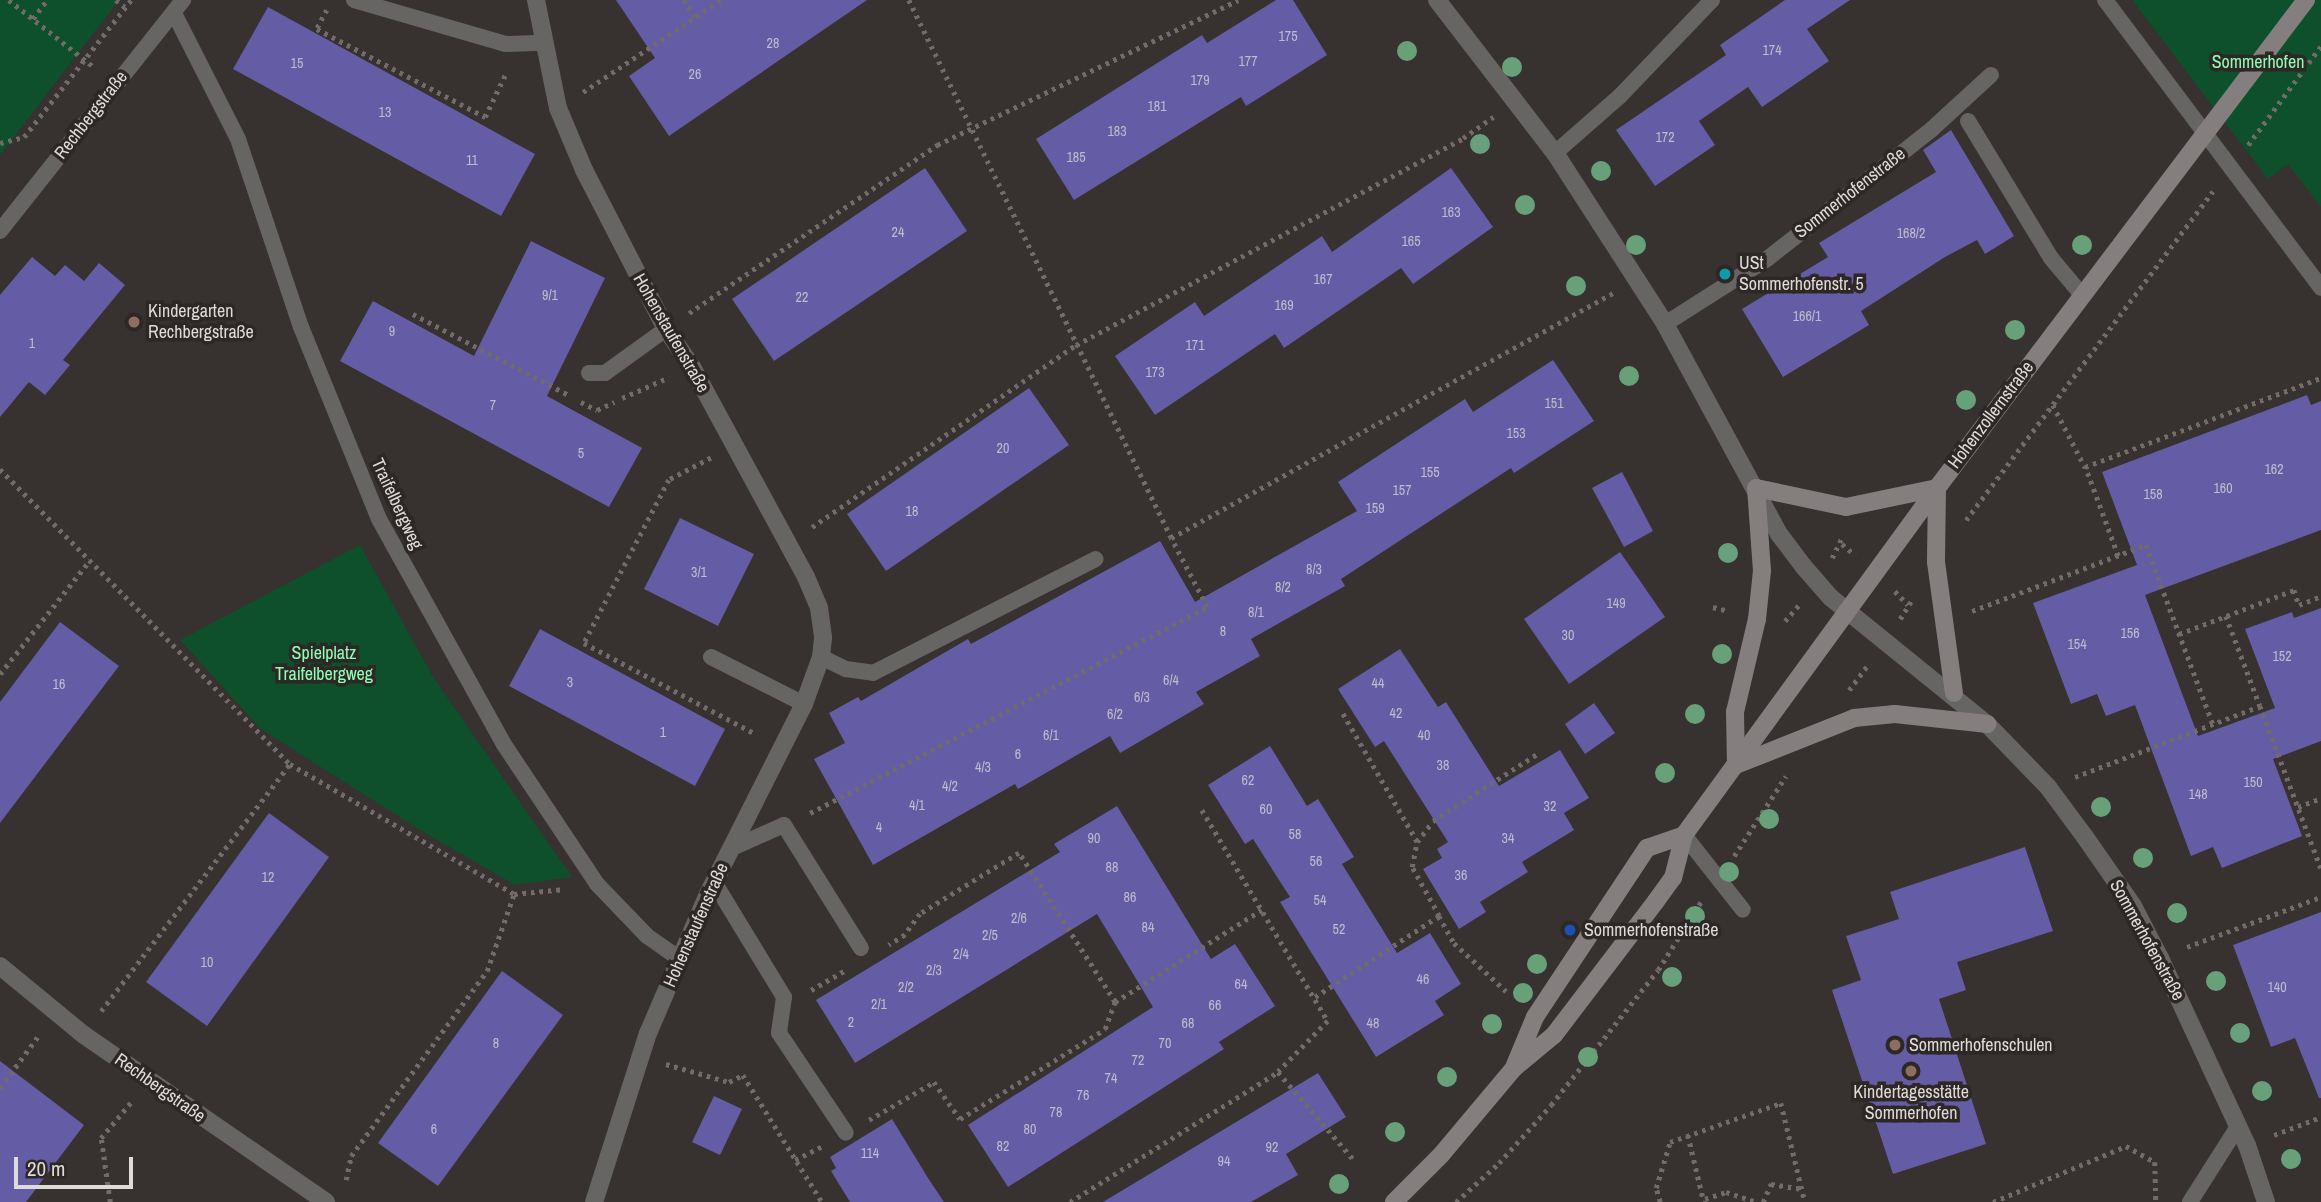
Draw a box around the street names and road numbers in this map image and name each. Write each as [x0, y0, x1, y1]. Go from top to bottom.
street label: Rechbergstraße [50, 67, 132, 163]
street label: Sommerhofenstraße [1790, 143, 1910, 243]
street label: Hohenstaufenstraße [628, 270, 714, 396]
street label: Hohenzollernstraße [1944, 357, 2038, 473]
street label: Traifelbergweg [367, 455, 427, 553]
street label: Hohenstaufenstraße [659, 860, 733, 990]
street label: Sommerhofenstraße [2105, 876, 2189, 1004]
street label: Rechbergstraße [110, 1049, 210, 1127]

